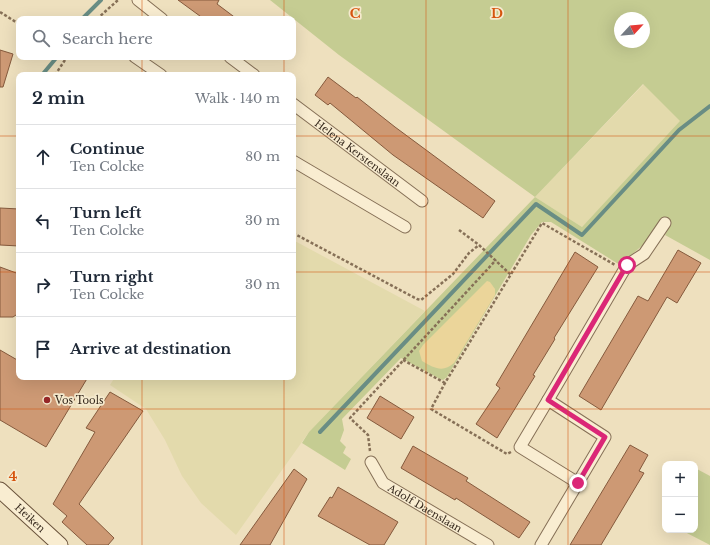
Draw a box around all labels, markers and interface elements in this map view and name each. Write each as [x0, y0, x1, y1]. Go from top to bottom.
text: C [350, 5, 361, 22]
text: D [491, 5, 503, 22]
north arrow [614, 12, 650, 48]
search box [16, 16, 296, 60]
icon: search [30, 27, 52, 49]
text: Search here [62, 29, 153, 48]
text: 2 min [32, 88, 85, 109]
text: Walk · 140 m [195, 90, 280, 107]
street label: Helena Kerstenslaan [312, 117, 403, 190]
text: Continue [70, 139, 145, 158]
icon: ahead [32, 146, 54, 168]
text: 80 m [245, 148, 280, 165]
text: Ten Colcke [70, 158, 144, 175]
text: Turn left [70, 203, 141, 222]
icon: left [32, 210, 54, 232]
text: 30 m [245, 212, 280, 229]
text: Ten Colcke [70, 222, 144, 239]
route start [618, 256, 636, 274]
text: Turn right [70, 267, 153, 286]
icon: right [32, 274, 54, 296]
text: 30 m [245, 276, 280, 293]
text: Ten Colcke [70, 286, 144, 303]
icon: arrive [32, 338, 54, 360]
text: Arrive at destination [70, 339, 231, 358]
place label: Vos Tools [54, 394, 104, 407]
marker: Vos Tools [42, 395, 52, 405]
map controls [662, 461, 698, 533]
button: + [662, 461, 698, 497]
text: 4 [9, 468, 18, 485]
route end [569, 474, 587, 492]
street label: Adolf Daenslaan [385, 481, 464, 535]
button: − [662, 497, 698, 533]
street label: Heiken [12, 501, 48, 535]

